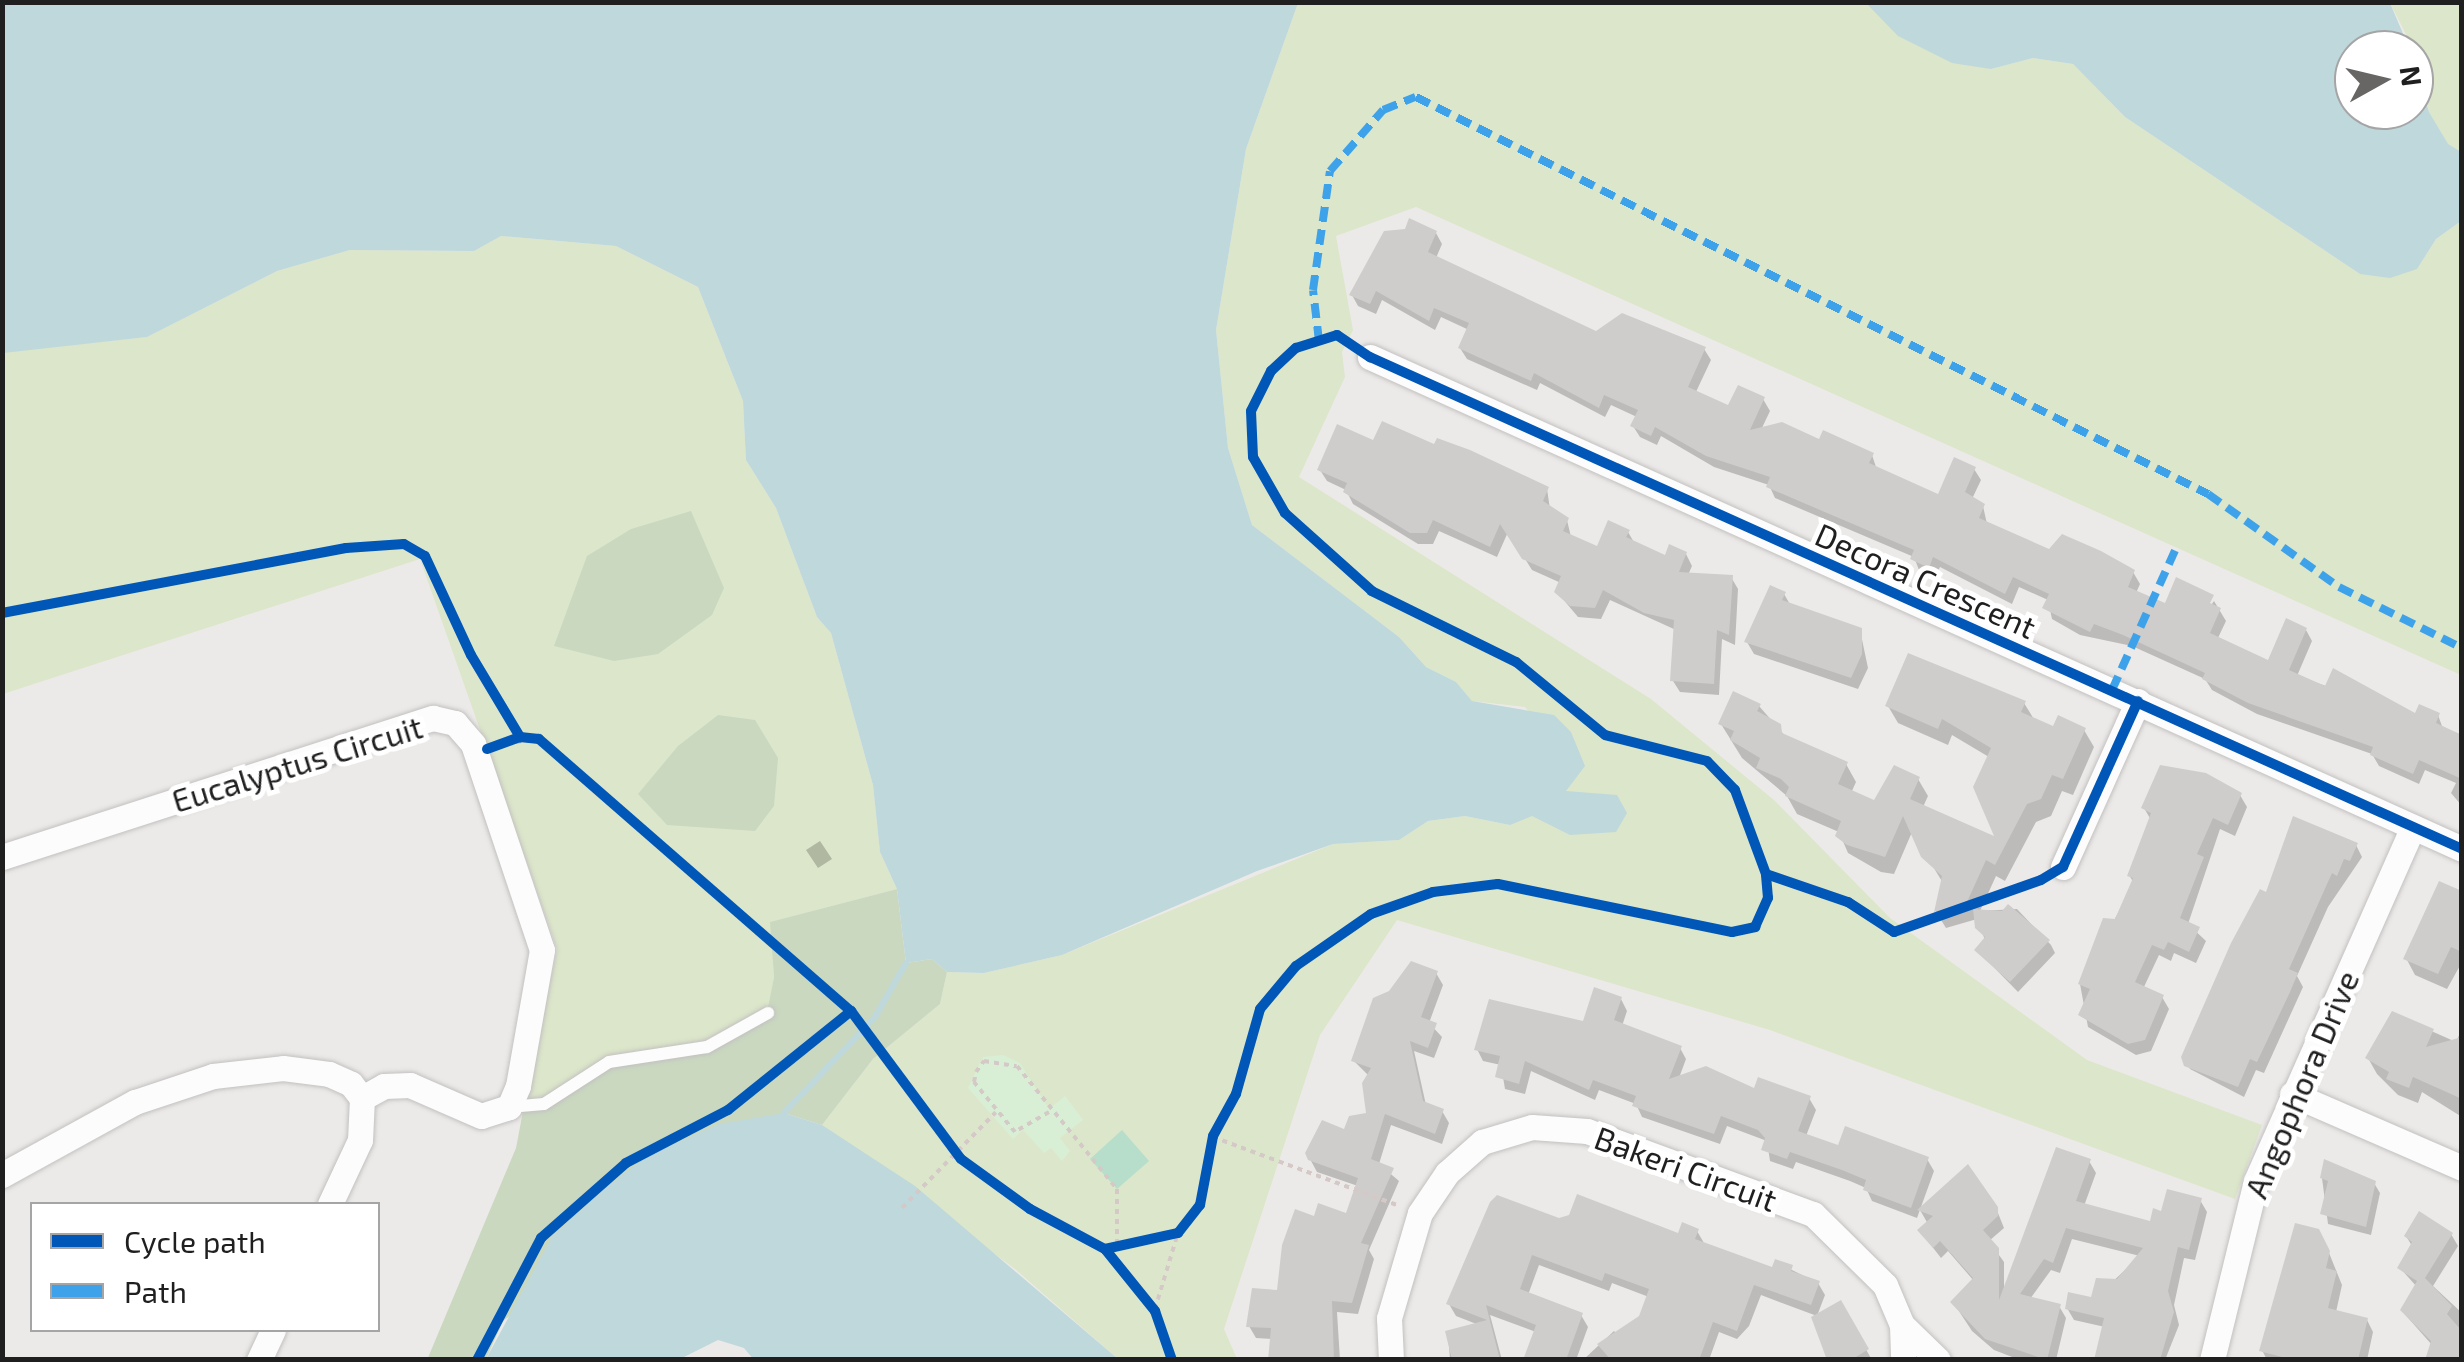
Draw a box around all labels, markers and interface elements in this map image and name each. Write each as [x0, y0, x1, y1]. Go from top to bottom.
north arrow [2334, 30, 2434, 130]
text: N [2393, 64, 2430, 88]
street label: Decora Crescent [1810, 514, 2042, 646]
street label: Eucalyptus Circuit [167, 707, 427, 819]
street label: Angophora Drive [2236, 965, 2366, 1203]
street label: Bakeri Circuit [1590, 1117, 1782, 1219]
legend [30, 1202, 380, 1332]
text: Cycle path [124, 1223, 266, 1259]
text: Path [124, 1273, 187, 1309]

